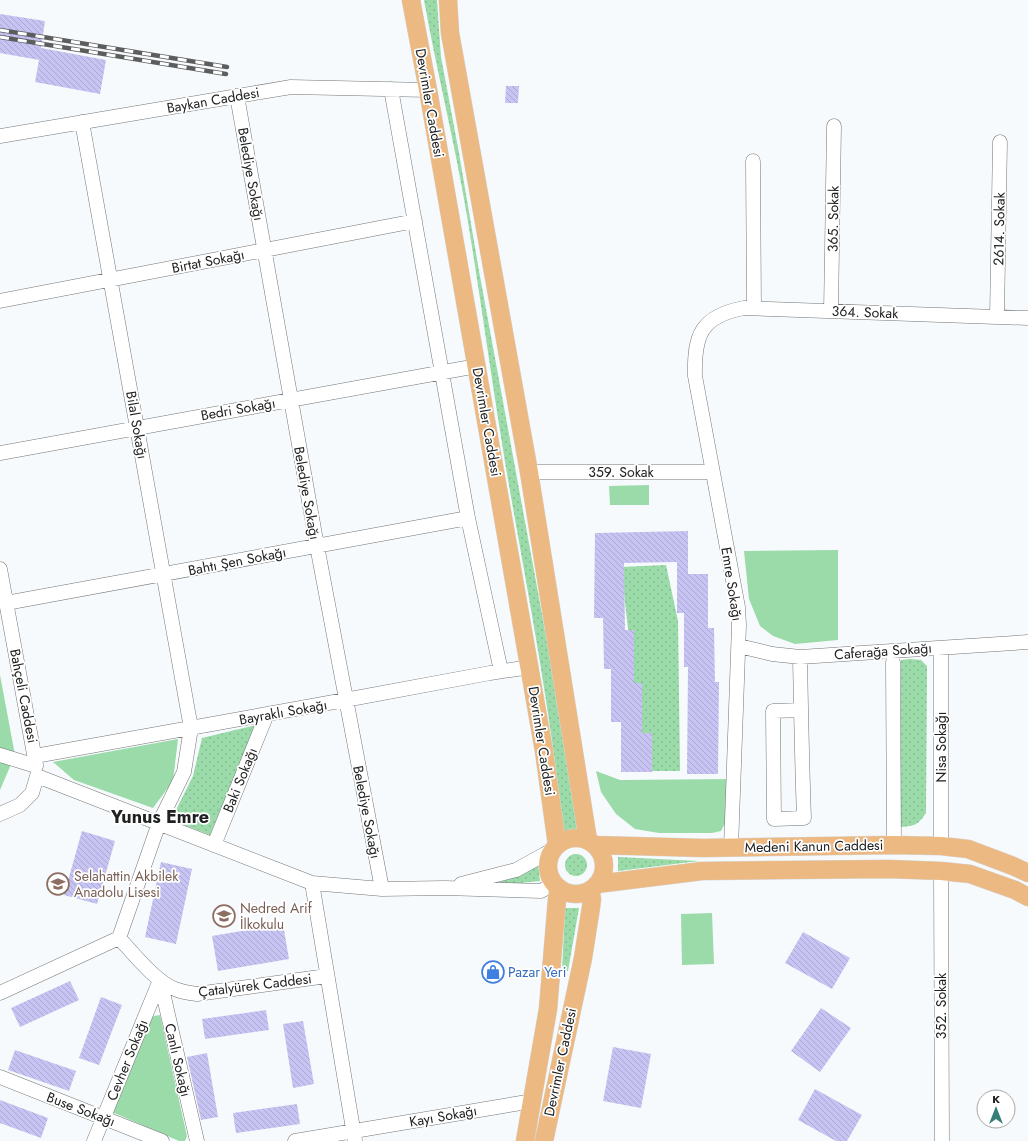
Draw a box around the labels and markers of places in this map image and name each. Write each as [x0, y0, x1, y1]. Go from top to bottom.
place label: Selahattin Akbilek Anadolu Lisesi [74, 866, 179, 902]
school or university icon: Selahattin Akbilek Anadolu Lisesi [45, 871, 71, 897]
place label: Nedred Arif İlkokulu [240, 898, 313, 934]
school or university icon: Nedred Arif İlkokulu [211, 903, 237, 929]
shop icon: Pazar Yeri [480, 959, 506, 985]
place label: Pazar Yeri [508, 962, 566, 982]

